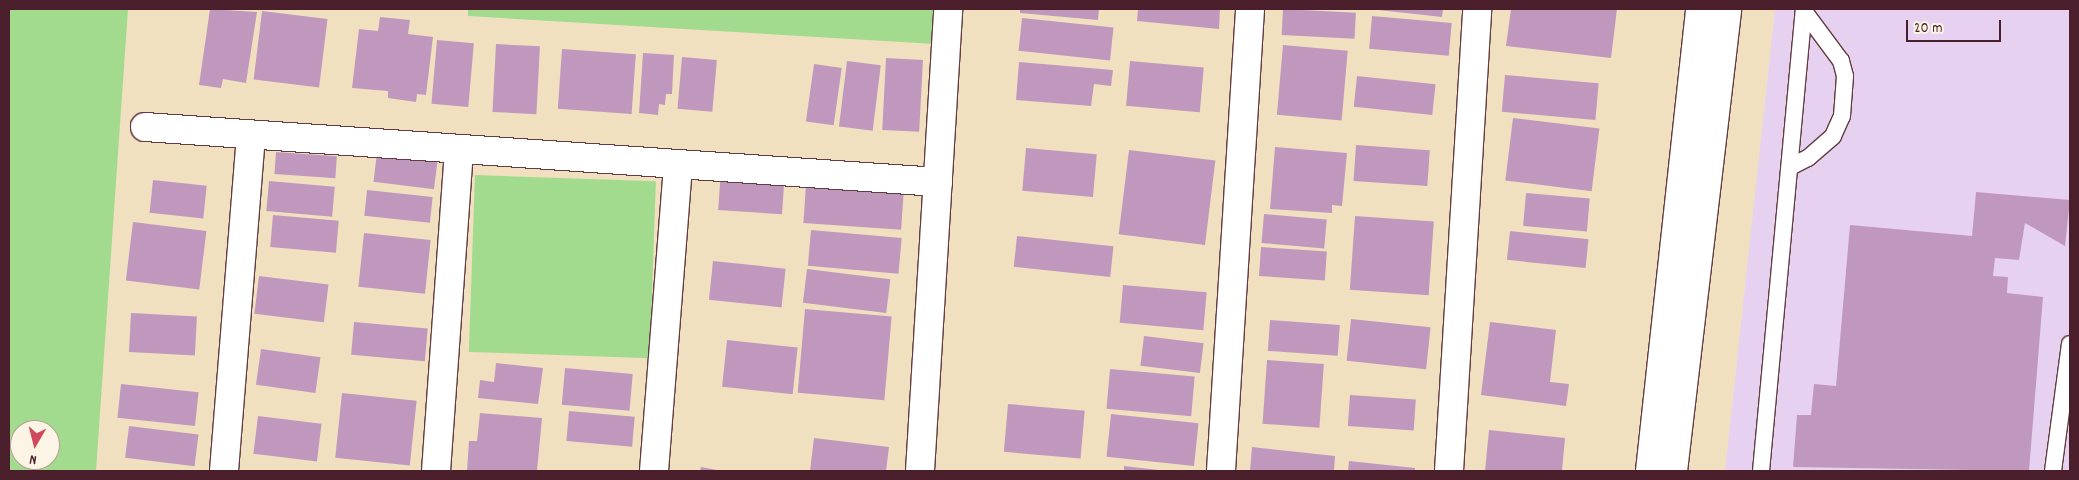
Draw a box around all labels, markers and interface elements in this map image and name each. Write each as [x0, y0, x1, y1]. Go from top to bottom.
scale bar [1909, 10, 2004, 42]
text: 20 m [1914, 18, 1942, 40]
north arrow [10, 420, 60, 470]
text: N [28, 448, 38, 469]

